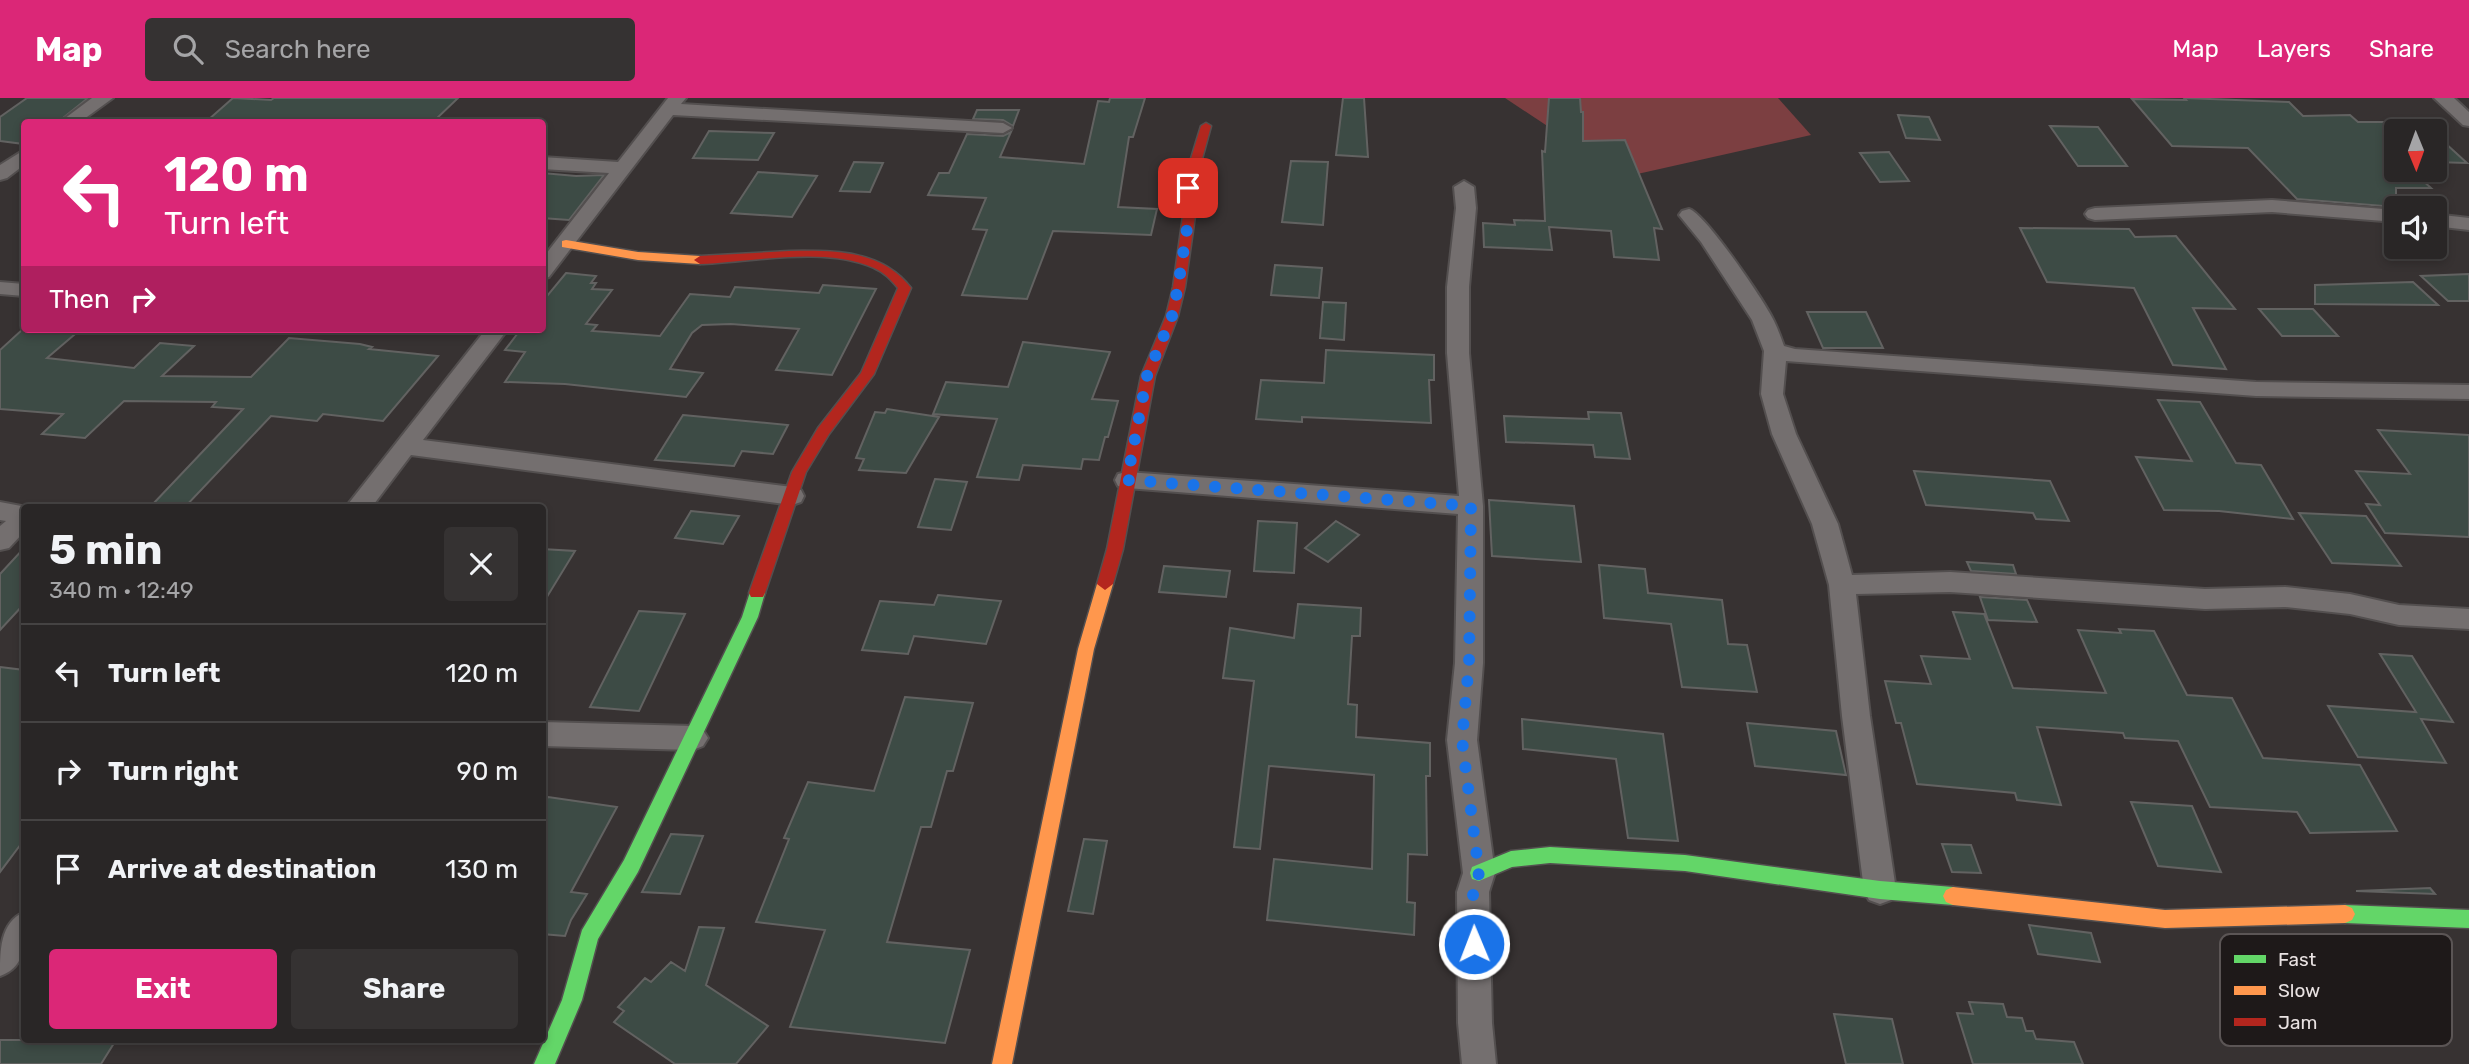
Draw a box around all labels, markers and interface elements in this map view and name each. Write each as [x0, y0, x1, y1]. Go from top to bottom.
search box [145, 18, 635, 81]
text: Map [35, 30, 103, 69]
icon: search [169, 30, 207, 68]
text: Search here [225, 34, 370, 65]
text: Map [2172, 35, 2219, 63]
text: Layers [2257, 35, 2331, 63]
text: Share [2369, 35, 2434, 63]
north arrow [2384, 119, 2446, 182]
map controls [2384, 119, 2447, 259]
text: 120 m [164, 145, 309, 203]
icon: left [49, 147, 140, 238]
pin [1158, 158, 1218, 218]
icon: arrive [1169, 169, 1207, 207]
button: sound [2384, 196, 2447, 259]
text: Turn left [164, 204, 289, 242]
icon: right [124, 280, 162, 318]
text: Then [49, 284, 110, 315]
text: 5 min [49, 525, 163, 575]
button: close [444, 527, 518, 601]
text: 340 m · 12:49 [49, 576, 194, 604]
icon: left [49, 654, 87, 692]
text: Turn left [108, 658, 220, 689]
text: 120 m [446, 658, 518, 689]
icon: right [49, 752, 87, 790]
text: Turn right [108, 756, 238, 787]
text: 90 m [457, 756, 518, 787]
icon: arrive [49, 850, 87, 888]
text: Arrive at destination [108, 854, 376, 885]
text: 130 m [445, 854, 518, 885]
position arrow [1437, 907, 1511, 981]
legend [2220, 934, 2452, 1046]
text: Fast [2278, 948, 2317, 971]
button: Exit [49, 949, 277, 1029]
button: Share [291, 949, 518, 1029]
text: Slow [2278, 979, 2320, 1002]
text: Jam [2278, 1011, 2317, 1034]

